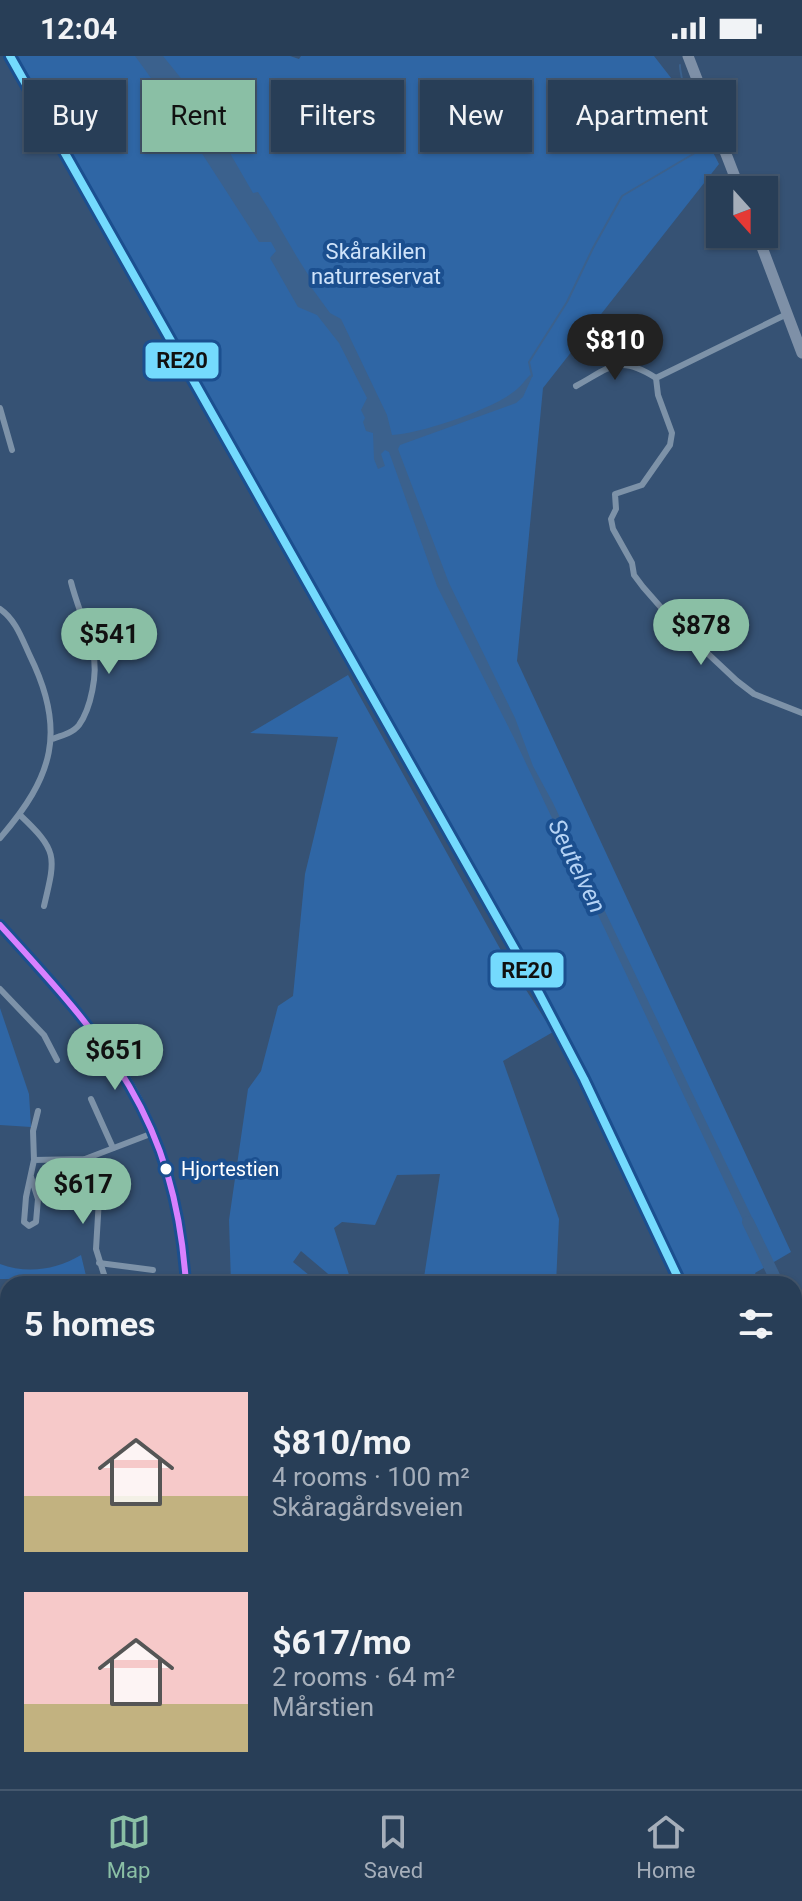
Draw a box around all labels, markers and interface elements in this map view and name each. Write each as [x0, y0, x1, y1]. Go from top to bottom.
text: 12:04 [40, 11, 117, 46]
chip: Buy [24, 80, 126, 152]
chip: Rent [142, 80, 255, 152]
chip: Filters [271, 80, 404, 152]
chip: New [420, 80, 532, 152]
chip: Apartment [548, 80, 736, 152]
north arrow [706, 176, 778, 248]
map controls [706, 176, 778, 248]
park label: Skårakilen naturreservat [311, 239, 441, 289]
pin: $810 [568, 314, 662, 382]
text: $810 [585, 325, 645, 355]
line badge: RE20 [144, 341, 220, 380]
text: RE20 [156, 348, 208, 373]
pin: $878 [654, 599, 748, 667]
pin: $541 [62, 608, 156, 676]
text: $878 [671, 610, 731, 640]
text: $541 [79, 619, 139, 649]
water label: Seutelven [542, 815, 612, 917]
line badge: RE20 [489, 951, 565, 989]
text: RE20 [501, 958, 553, 983]
pin: $651 [68, 1024, 162, 1092]
text: $651 [85, 1035, 145, 1065]
place label: Hjortestien [181, 1157, 279, 1181]
pin: $617 [36, 1158, 130, 1226]
marker: Hjortestien [158, 1161, 174, 1177]
text: $617 [53, 1169, 113, 1199]
icon: filters [734, 1302, 778, 1346]
text: 5 homes [24, 1304, 155, 1344]
text: $810/mo [272, 1422, 411, 1462]
icon: home [88, 1424, 184, 1520]
text: 4 rooms · 100 m² [272, 1462, 470, 1492]
text: Skåragårdsveien [272, 1492, 463, 1522]
text: $617/mo [272, 1622, 411, 1662]
icon: home [88, 1624, 184, 1720]
text: 2 rooms · 64 m² [272, 1662, 455, 1692]
text: Mårstien [272, 1692, 374, 1722]
tab: Map [107, 1810, 151, 1883]
tab: Saved [364, 1810, 423, 1883]
tab: Home [636, 1810, 695, 1883]

